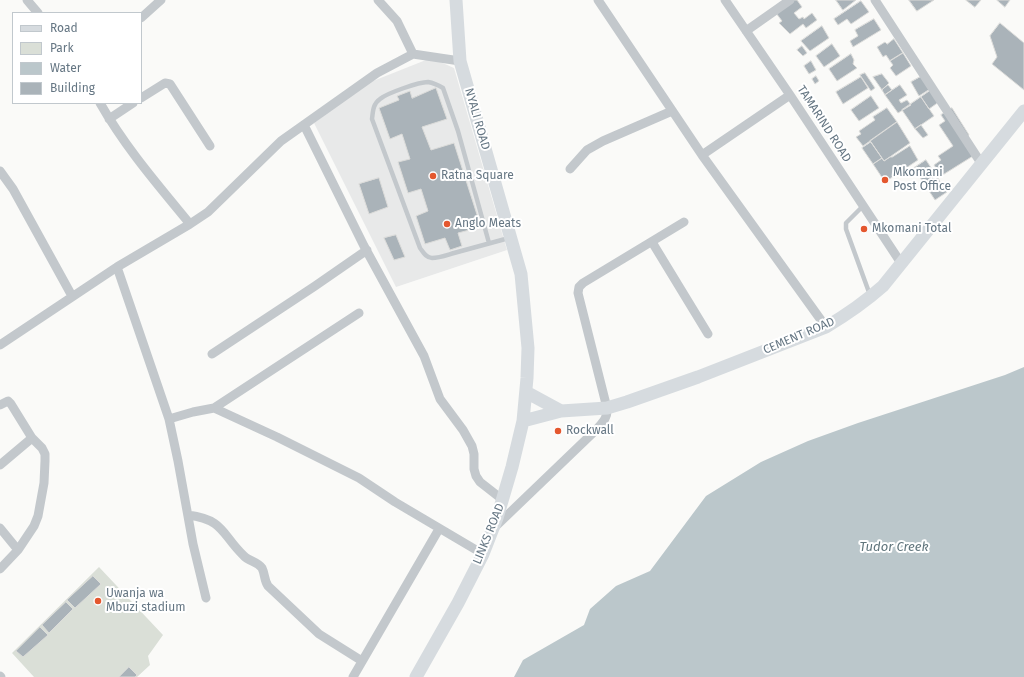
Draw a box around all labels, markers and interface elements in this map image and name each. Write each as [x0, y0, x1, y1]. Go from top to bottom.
legend [12, 12, 142, 104]
text: Road [50, 21, 78, 35]
text: Park [50, 41, 74, 55]
text: Water [50, 61, 81, 75]
text: Building [50, 81, 95, 95]
street label: TAMARIND ROAD [794, 83, 854, 165]
street label: NYALI ROAD [461, 86, 493, 152]
place label: Mkomani Post Office [893, 166, 951, 194]
place label: Ratna Square [441, 169, 514, 183]
marker: Ratna Square [428, 171, 438, 181]
marker: Mkomani Post Office [880, 175, 890, 185]
place label: Anglo Meats [455, 217, 521, 231]
marker: Anglo Meats [442, 219, 452, 229]
place label: Mkomani Total [872, 222, 952, 236]
marker: Mkomani Total [859, 224, 869, 234]
street label: CEMENT ROAD [761, 314, 837, 358]
place label: Rockwall [566, 424, 614, 438]
marker: Rockwall [553, 426, 563, 436]
street label: LINKS ROAD [470, 501, 508, 567]
water label: Tudor Creek [859, 539, 929, 555]
place label: Uwanja wa Mbuzi stadium [106, 587, 185, 615]
marker: Uwanja wa Mbuzi stadium [93, 596, 103, 606]

